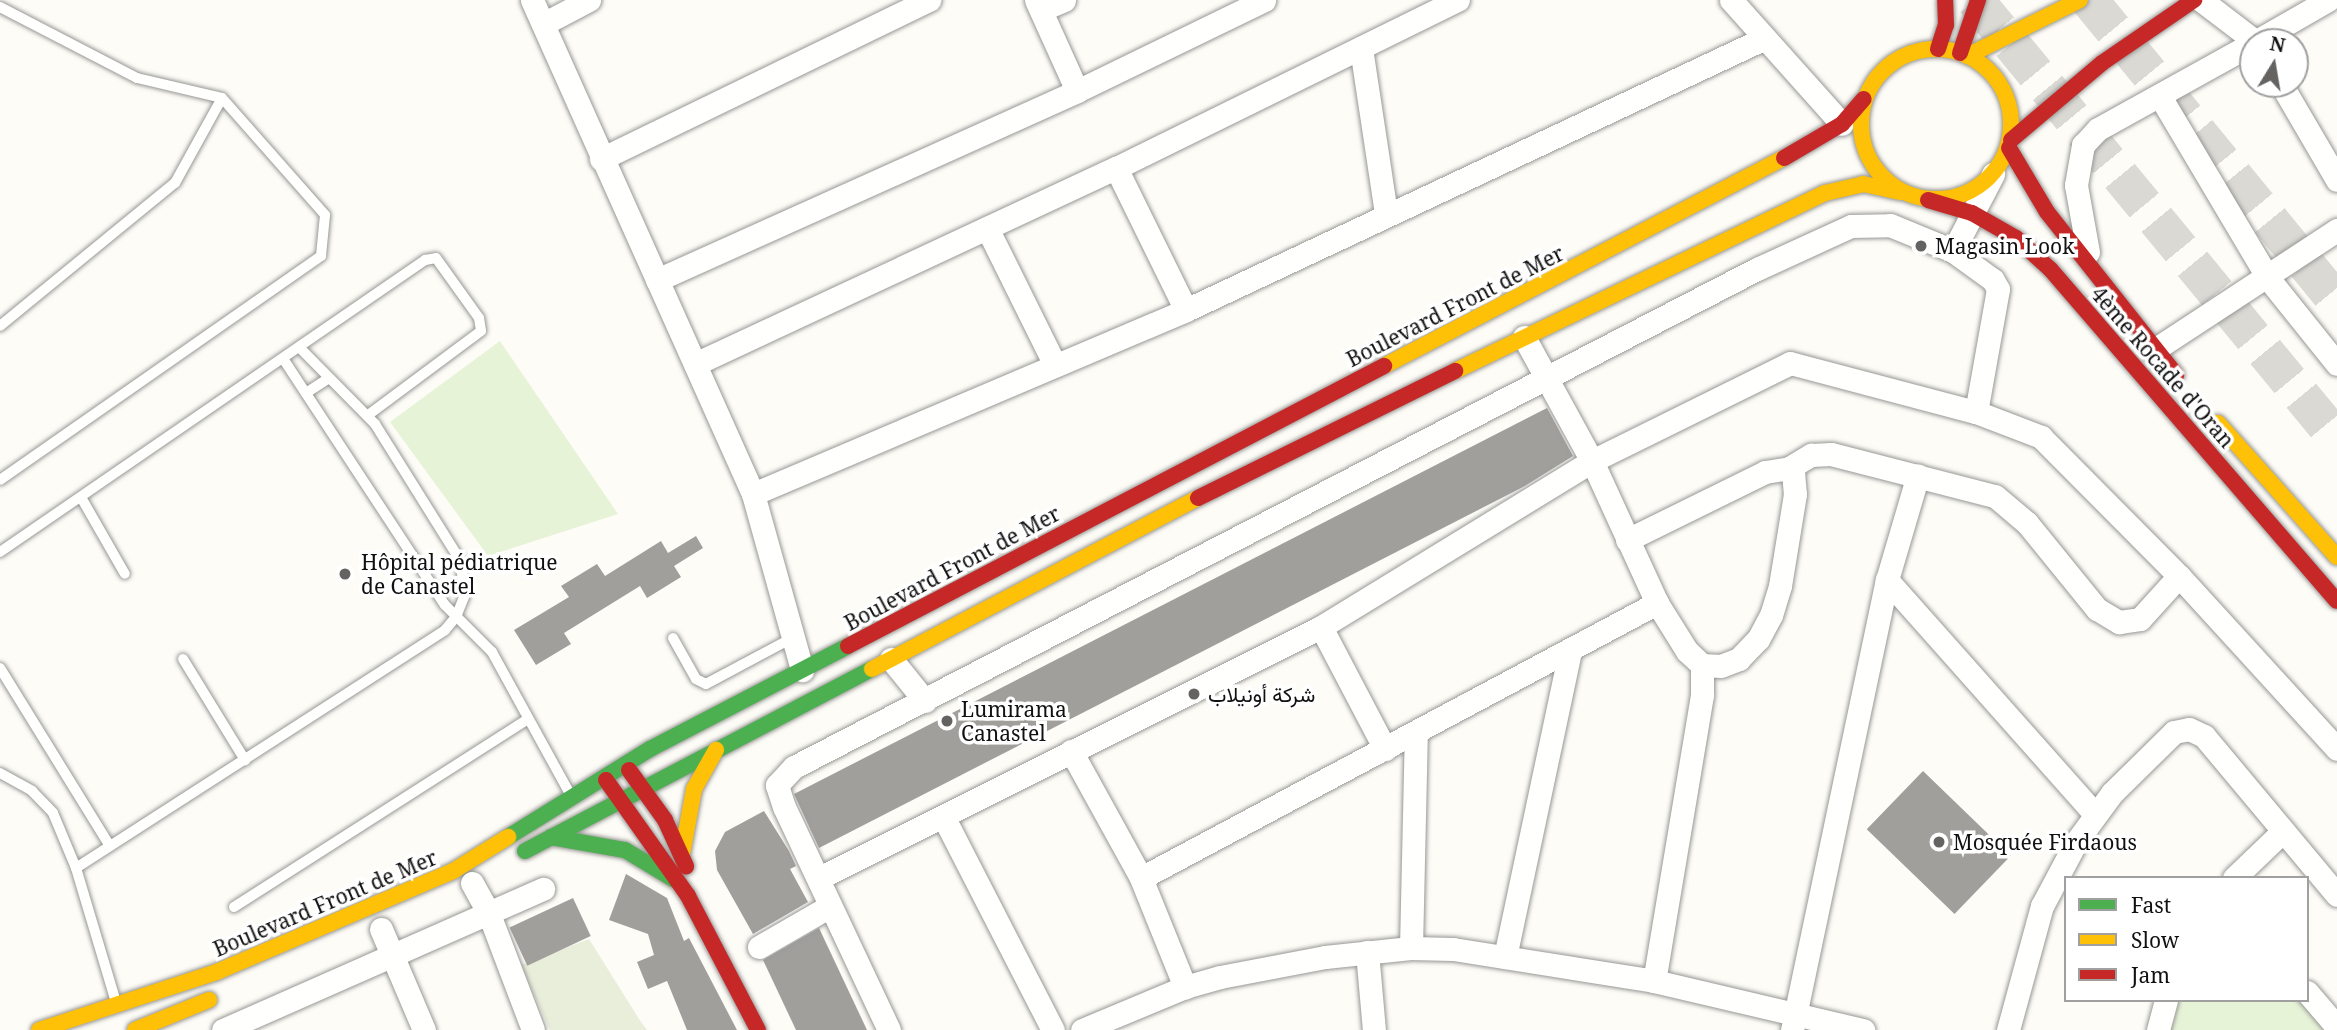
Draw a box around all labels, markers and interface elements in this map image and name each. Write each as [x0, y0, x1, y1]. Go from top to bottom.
north arrow [2239, 28, 2309, 98]
text: N [2268, 30, 2287, 59]
place label: Magasin Look [1935, 233, 2074, 259]
marker: Magasin Look [1913, 238, 1929, 254]
street label: Boulevard Front de Mer [1342, 240, 1568, 372]
street label: 4ème Rocade d'Oran [2086, 281, 2240, 453]
street label: Boulevard Front de Mer [840, 500, 1064, 636]
place label: Hôpital pédiatrique de Canastel [361, 549, 558, 599]
marker: Hôpital pédiatrique de Canastel [335, 564, 355, 584]
place label: شركة أونيلاب [1208, 681, 1315, 707]
marker: شركة أونيلاب [1186, 686, 1202, 702]
place label: Lumirama Canastel [961, 696, 1067, 746]
marker: Lumirama Canastel [939, 713, 955, 729]
place label: Mosquée Firdaous [1953, 829, 2137, 855]
marker: Mosquée Firdaous [1931, 834, 1947, 850]
street label: Boulevard Front de Mer [209, 844, 441, 962]
legend [2064, 876, 2309, 1002]
text: Fast [2131, 891, 2171, 919]
text: Slow [2131, 926, 2179, 954]
text: Jam [2131, 961, 2170, 989]

